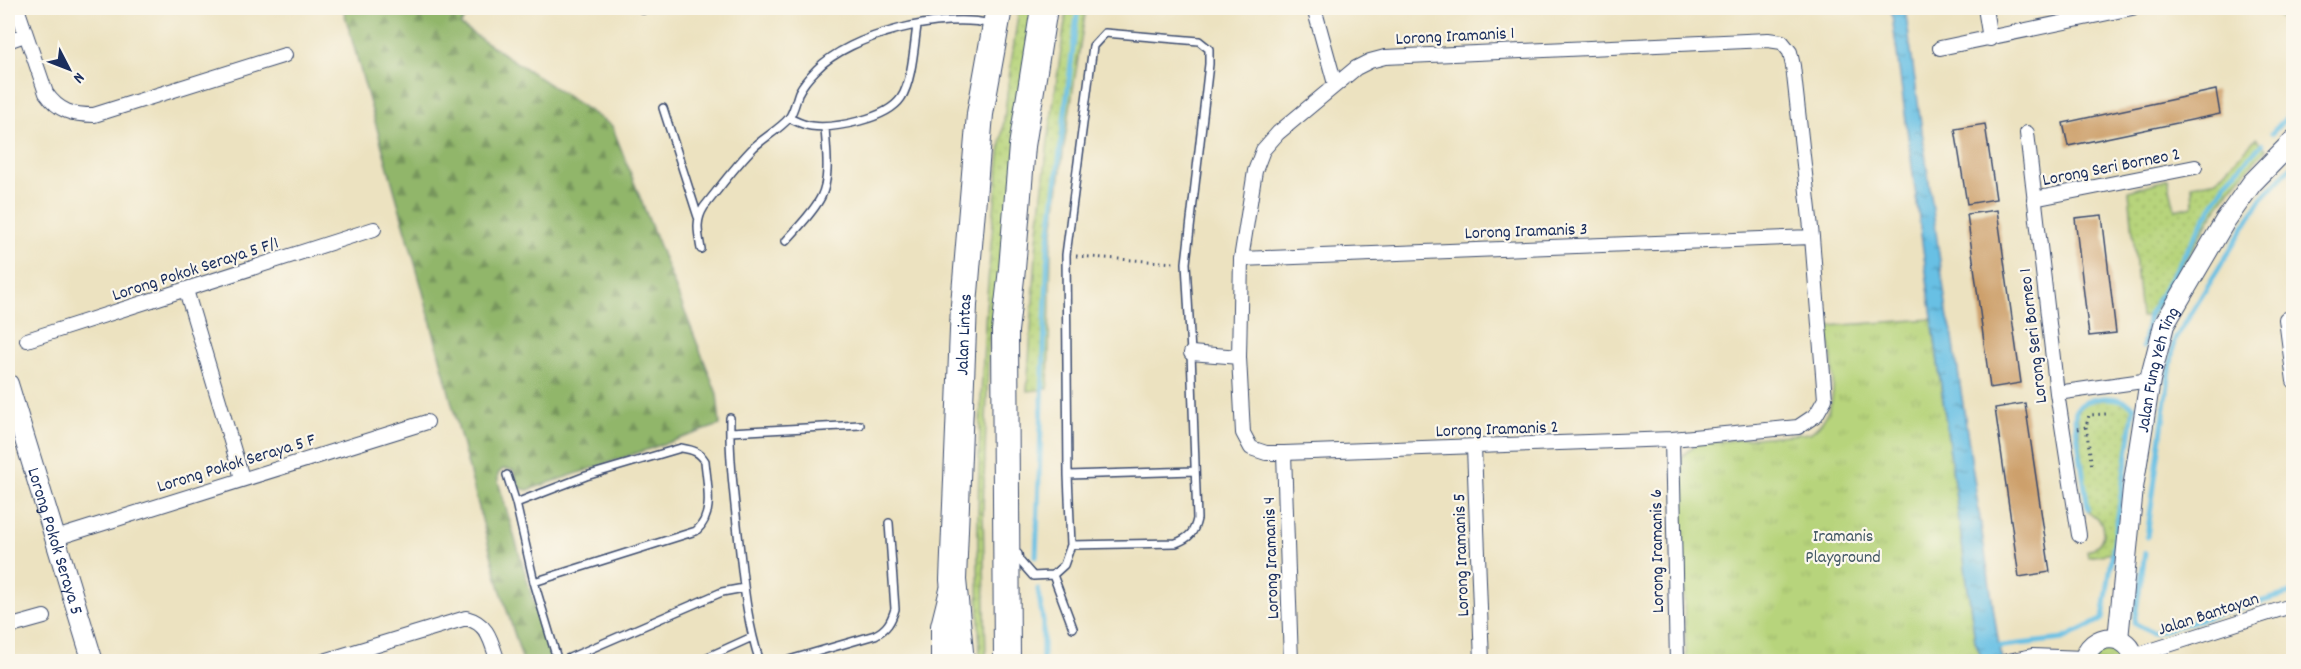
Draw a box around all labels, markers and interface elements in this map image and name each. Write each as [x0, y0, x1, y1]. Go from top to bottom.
street label: Lorong Iramanis 1 [1395, 22, 1515, 53]
north arrow [39, 39, 99, 99]
text: N [67, 67, 89, 88]
street label: Lorong Seri Borneo 2 [2040, 143, 2182, 194]
street label: Lorong Iramanis 3 [1464, 218, 1588, 247]
street label: Lorong Pokok Seraya 5 F/1 [109, 232, 282, 309]
street label: Lorong Seri Borneo 1 [2014, 267, 2055, 405]
street label: Jalan Lintas [951, 293, 980, 376]
street label: Jalan Fung Yeh Ting [2132, 302, 2187, 435]
street label: Lorong Iramanis 2 [1435, 416, 1559, 445]
street label: Lorong Pokok Seraya 5 F [154, 428, 319, 500]
street label: Lorong Pokok Seraya 5 [19, 465, 88, 618]
street label: Lorong Iramanis 6 [1645, 489, 1672, 613]
street label: Lorong Iramanis 5 [1448, 493, 1477, 617]
street label: Lorong Iramanis 4 [1258, 496, 1287, 620]
park label: Iramanis Playground [1805, 525, 1881, 571]
street label: Jalan Bantayan [2155, 587, 2262, 643]

